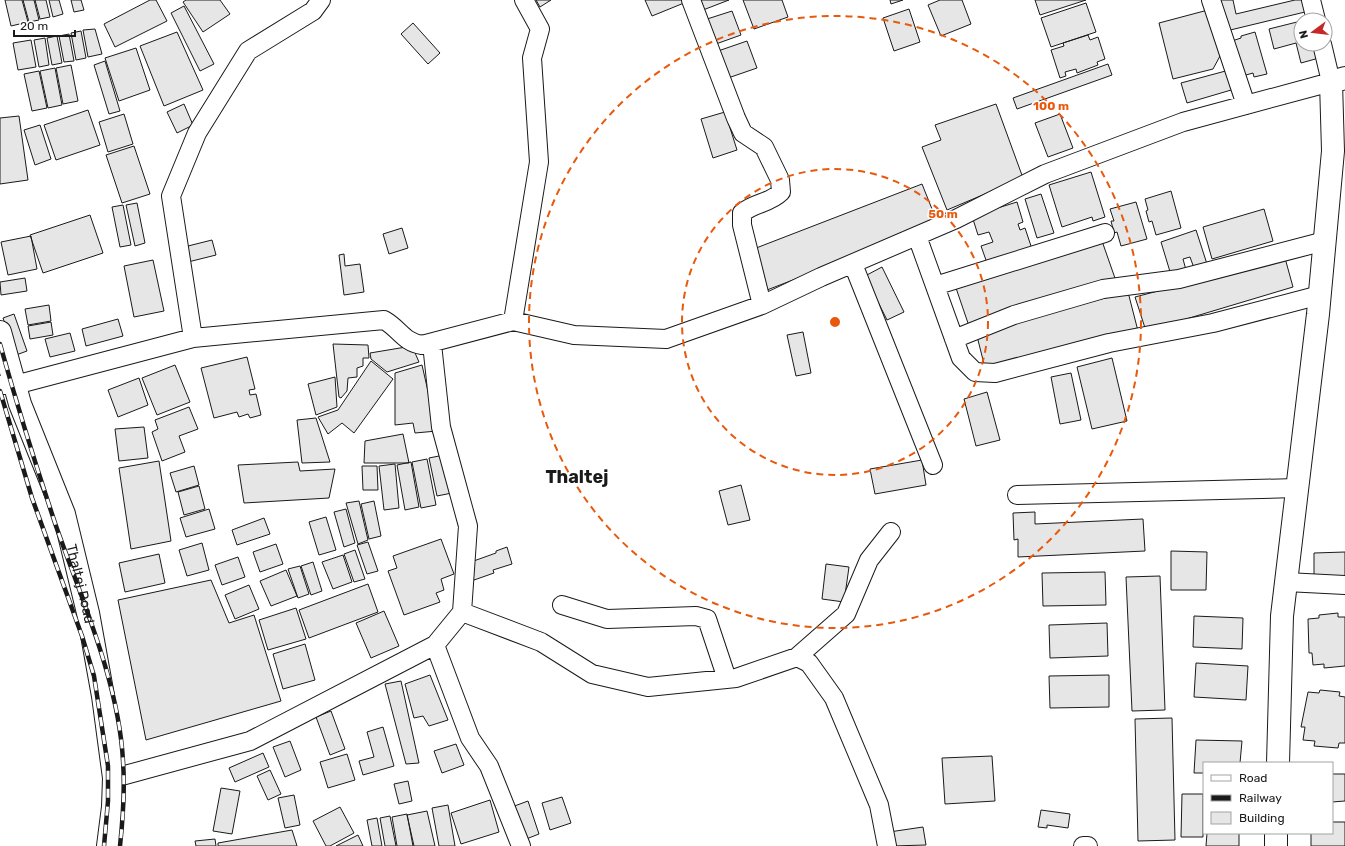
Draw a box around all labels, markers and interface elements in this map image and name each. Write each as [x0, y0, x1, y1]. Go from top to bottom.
scale bar [14, 12, 75, 38]
north arrow [1293, 12, 1333, 52]
text: 20 m [20, 19, 48, 33]
text: N [1296, 29, 1311, 40]
text: 100 m [1033, 99, 1069, 113]
text: 50 m [928, 207, 958, 221]
centre of rings [828, 315, 842, 329]
district label: Thaltej [545, 466, 609, 488]
street label: Thaltej Road [63, 542, 98, 625]
legend [1203, 762, 1333, 834]
text: Road [1239, 771, 1267, 785]
text: Railway [1239, 791, 1282, 805]
text: Building [1239, 811, 1285, 825]

